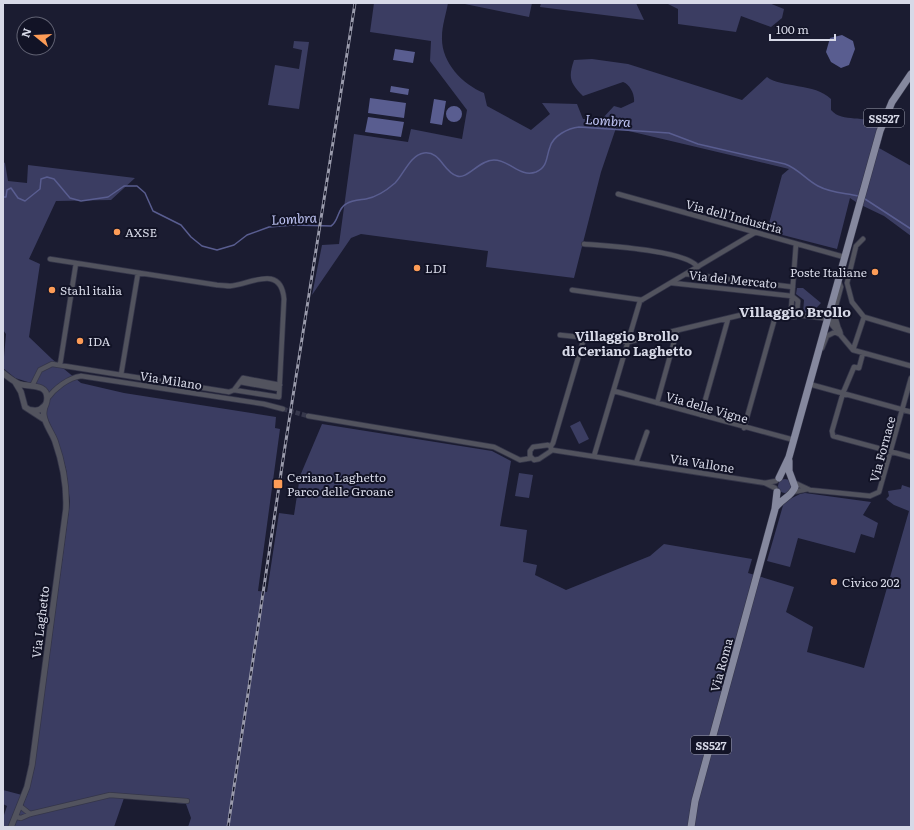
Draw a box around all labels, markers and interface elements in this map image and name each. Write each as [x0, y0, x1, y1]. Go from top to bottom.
north arrow [16, 16, 56, 56]
scale bar [770, 16, 835, 42]
text: 100 m [776, 20, 809, 38]
text: N [17, 26, 35, 39]
water label: Lombra [584, 109, 632, 131]
road number: SS527 [864, 109, 904, 127]
street label: Via dell'Industria [684, 194, 785, 238]
water label: Lombra [271, 207, 318, 229]
place label: AXSE [125, 223, 157, 241]
marker: AXSE [112, 227, 122, 237]
place label: LDI [425, 259, 447, 277]
marker: LDI [412, 263, 422, 273]
place label: Poste Italiane [790, 263, 867, 281]
street label: Via del Mercato [688, 265, 778, 293]
marker: Poste Italiane [870, 267, 880, 277]
place label: Stahl italia [60, 281, 122, 299]
marker: Stahl italia [47, 285, 57, 295]
district label: Villaggio Brollo [739, 301, 851, 321]
district label: Villaggio Brollo di Ceriano Laghetto [562, 326, 692, 360]
place label: IDA [88, 332, 110, 350]
marker: IDA [75, 336, 85, 346]
street label: Via Milano [139, 366, 203, 394]
street label: Via delle Vigne [664, 387, 750, 427]
street label: Via Fornace [865, 414, 899, 484]
street label: Via Vallone [668, 449, 736, 477]
place label: Ceriano Laghetto Parco delle Groane [287, 468, 393, 500]
marker: Ceriano Laghetto Parco delle Groane [272, 478, 284, 490]
place label: Civico 202 [842, 573, 899, 591]
marker: Civico 202 [829, 577, 839, 587]
street label: Via Laghetto [27, 585, 53, 659]
street label: Via Roma [705, 636, 737, 694]
road number: SS527 [691, 736, 731, 754]

